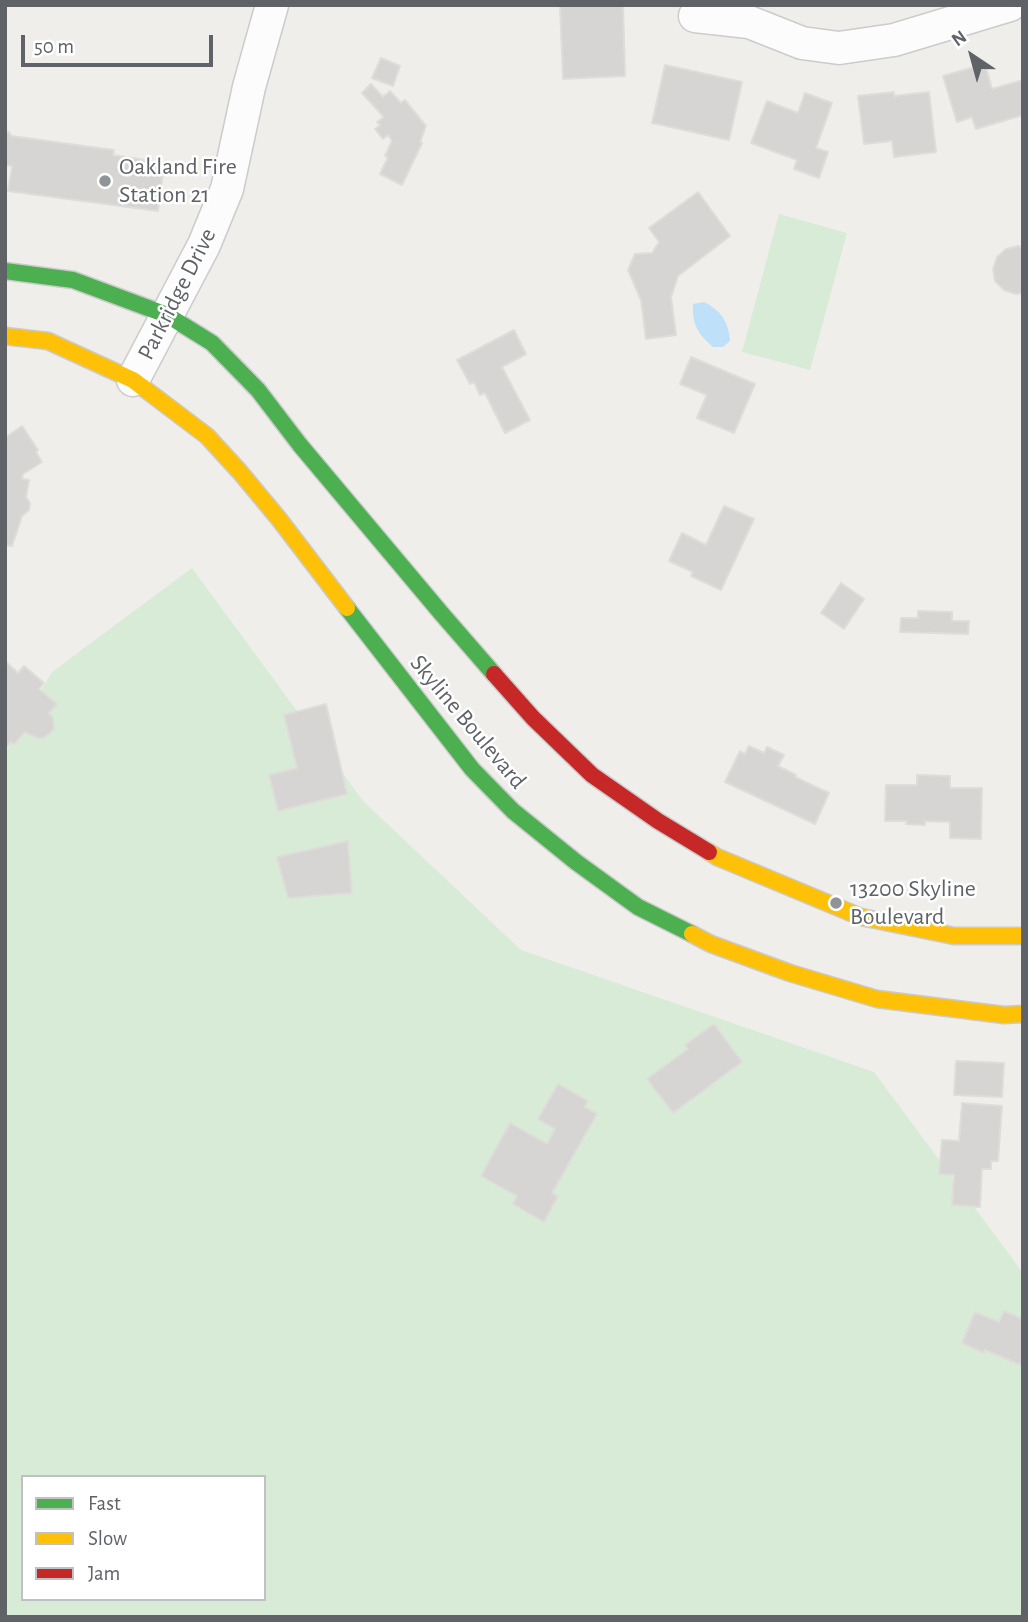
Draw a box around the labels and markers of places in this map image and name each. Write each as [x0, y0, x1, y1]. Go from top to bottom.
place label: Oakland Fire Station 21 [119, 153, 237, 209]
marker: Oakland Fire Station 21 [97, 173, 113, 189]
place label: 13200 Skyline Boulevard [850, 875, 976, 931]
marker: 13200 Skyline Boulevard [828, 895, 844, 911]

